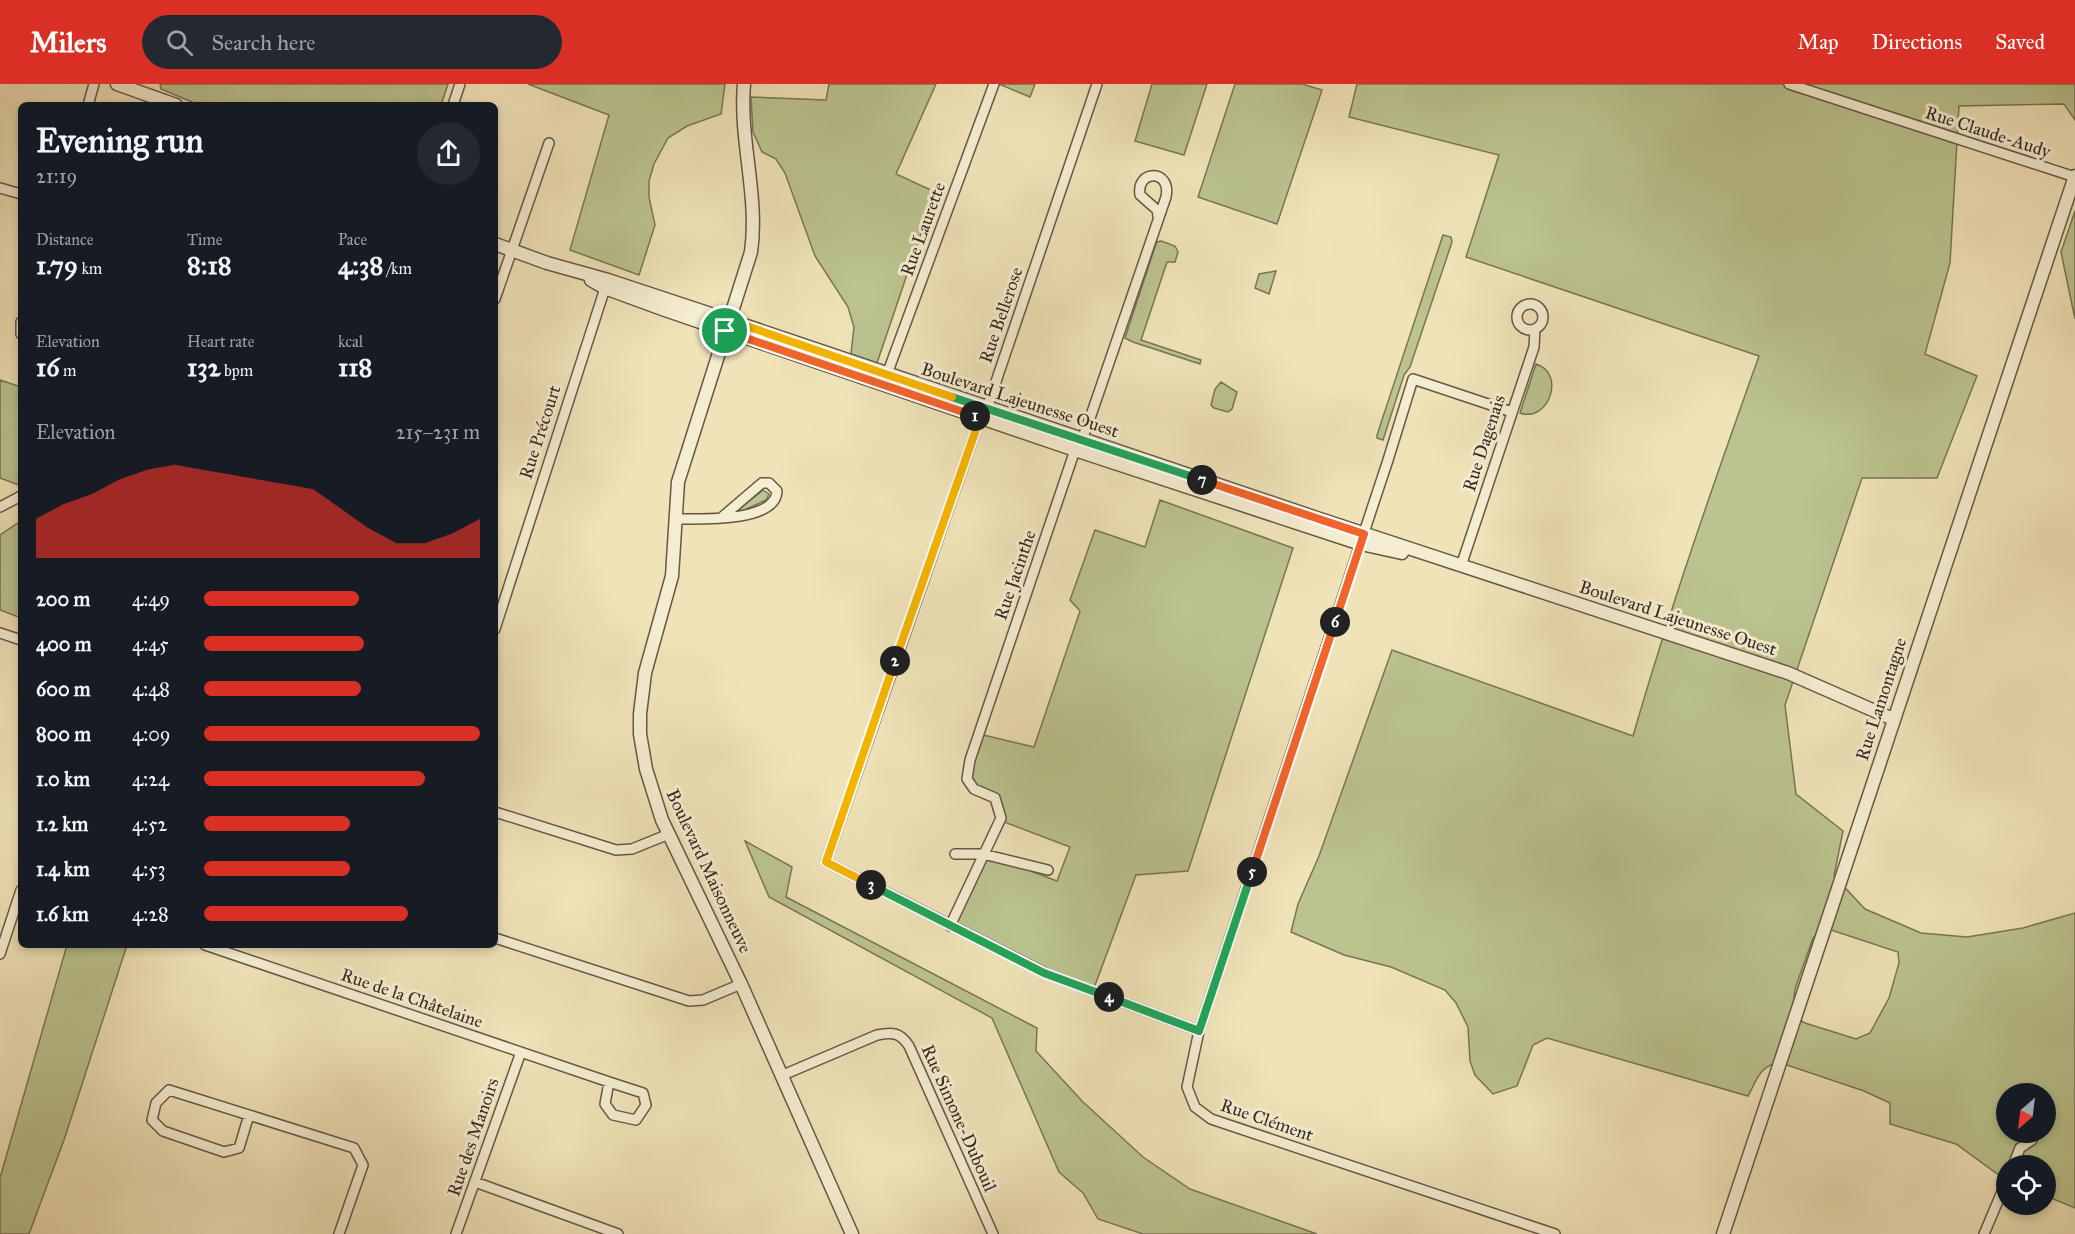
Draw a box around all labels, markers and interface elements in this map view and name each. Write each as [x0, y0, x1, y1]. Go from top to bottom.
search box [142, 15, 562, 69]
text: Milers [30, 25, 106, 60]
icon: search [163, 26, 196, 59]
text: Search here [211, 29, 316, 56]
text: Map [1798, 29, 1839, 55]
text: Directions [1872, 29, 1962, 55]
text: Saved [1995, 29, 2045, 55]
street label: Rue Claude-Audy [1922, 101, 2054, 163]
text: Evening run [36, 121, 203, 161]
button: share [417, 122, 480, 185]
text: 21:19 [36, 164, 77, 188]
street label: Rue Laurette [896, 179, 950, 279]
text: Distance [36, 230, 93, 249]
text: Time [187, 230, 222, 249]
text: Pace [338, 230, 367, 249]
text: 1.79 [36, 249, 78, 281]
text: 8:18 [187, 249, 231, 281]
text: 4:38 [338, 249, 383, 281]
text: km [78, 259, 102, 278]
text: /km [383, 259, 412, 278]
street label: Rue Bellerose [974, 264, 1028, 366]
pin [699, 305, 750, 356]
icon: arrive [708, 314, 741, 347]
text: Elevation [36, 332, 100, 351]
text: Heart rate [187, 332, 254, 351]
text: kcal [338, 332, 363, 351]
text: 16 [36, 351, 60, 383]
text: 132 [187, 351, 221, 383]
text: 118 [338, 351, 372, 383]
street label: Boulevard Lajeunesse Ouest [918, 358, 1122, 443]
text: m [60, 361, 76, 380]
text: bpm [221, 361, 253, 380]
street label: Rue Précourt [515, 382, 566, 482]
street label: Rue Dagenais [1458, 392, 1511, 494]
pin: 1 [960, 401, 990, 431]
text: 1 [972, 406, 978, 425]
text: Elevation [36, 420, 115, 444]
text: 215–231 m [396, 420, 480, 444]
pin: 7 [1187, 465, 1217, 495]
text: 7 [1198, 470, 1206, 489]
street label: Rue Jacinthe [989, 527, 1042, 623]
street label: Boulevard Lajeunesse Ouest [1576, 576, 1780, 661]
text: 200 m [36, 587, 90, 611]
text: 4:49 [132, 587, 170, 611]
pin: 6 [1320, 607, 1350, 637]
text: 6 [1331, 612, 1339, 631]
text: 400 m [36, 632, 92, 656]
text: 4:45 [132, 632, 169, 656]
street label: Rue Lamontagne [1851, 635, 1912, 764]
pin: 2 [880, 646, 910, 676]
text: 2 [891, 651, 899, 670]
text: 600 m [36, 677, 91, 701]
text: 4:48 [132, 677, 170, 701]
text: 800 m [36, 722, 91, 746]
text: 4:09 [132, 722, 171, 746]
text: 1.0 km [36, 767, 90, 791]
text: 4:24 [132, 767, 169, 791]
street label: Boulevard Maisonneuve [661, 786, 757, 956]
text: 1.2 km [36, 812, 88, 836]
text: 4:52 [132, 812, 167, 836]
text: 1.4 km [36, 857, 90, 881]
text: 4:53 [132, 857, 165, 881]
pin: 5 [1237, 857, 1267, 887]
text: 5 [1248, 862, 1256, 881]
pin: 3 [856, 870, 886, 900]
text: 3 [868, 875, 874, 894]
text: 1.6 km [36, 902, 89, 926]
text: 4:28 [132, 902, 169, 926]
street label: Rue de la Châtelaine [338, 963, 486, 1033]
pin: 4 [1094, 982, 1124, 1012]
text: 4 [1105, 987, 1113, 1006]
street label: Rue Simone-Dubouil [917, 1041, 1001, 1195]
street label: Rue des Manoirs [442, 1075, 504, 1199]
north arrow [1996, 1083, 2056, 1143]
map controls [1996, 1083, 2056, 1215]
street label: Rue Clément [1218, 1094, 1317, 1146]
button: locate [1996, 1155, 2056, 1215]

